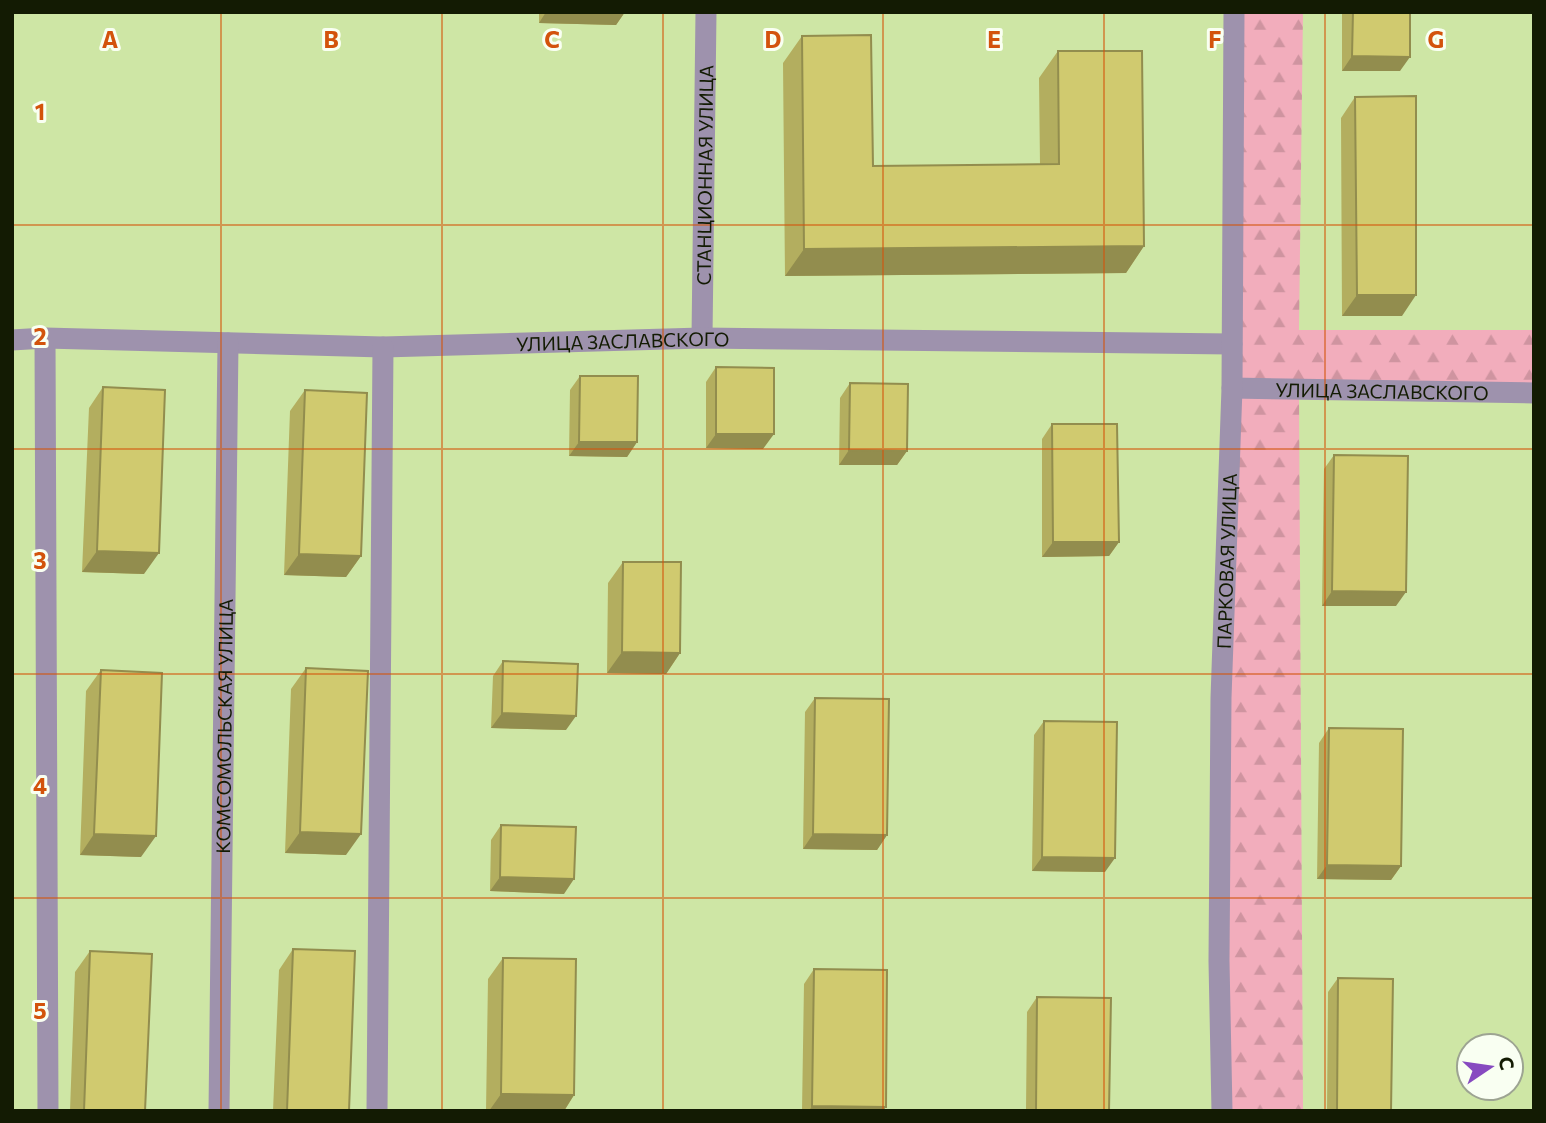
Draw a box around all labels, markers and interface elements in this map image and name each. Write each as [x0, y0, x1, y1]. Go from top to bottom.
text: A [102, 25, 119, 53]
text: B [323, 25, 339, 53]
text: C [544, 25, 560, 53]
text: D [765, 25, 782, 53]
text: E [987, 25, 1001, 53]
text: F [1208, 25, 1222, 53]
text: G [1428, 25, 1444, 53]
street label: СТАНЦИОННАЯ УЛИЦА [691, 65, 717, 285]
text: 1 [35, 97, 45, 125]
text: 2 [33, 322, 47, 350]
street label: УЛИЦА ЗАСЛАВСКОГО [516, 326, 730, 355]
street label: УЛИЦА ЗАСЛАВСКОГО [1275, 377, 1489, 404]
street label: ПАРКОВАЯ УЛИЦА [1211, 473, 1240, 649]
text: 3 [33, 546, 47, 574]
street label: КОМСОМОЛЬСКАЯ УЛИЦА [211, 598, 237, 854]
text: 4 [33, 771, 47, 799]
text: 5 [33, 996, 47, 1024]
north arrow [1455, 1032, 1525, 1102]
text: С [1494, 1054, 1520, 1072]

